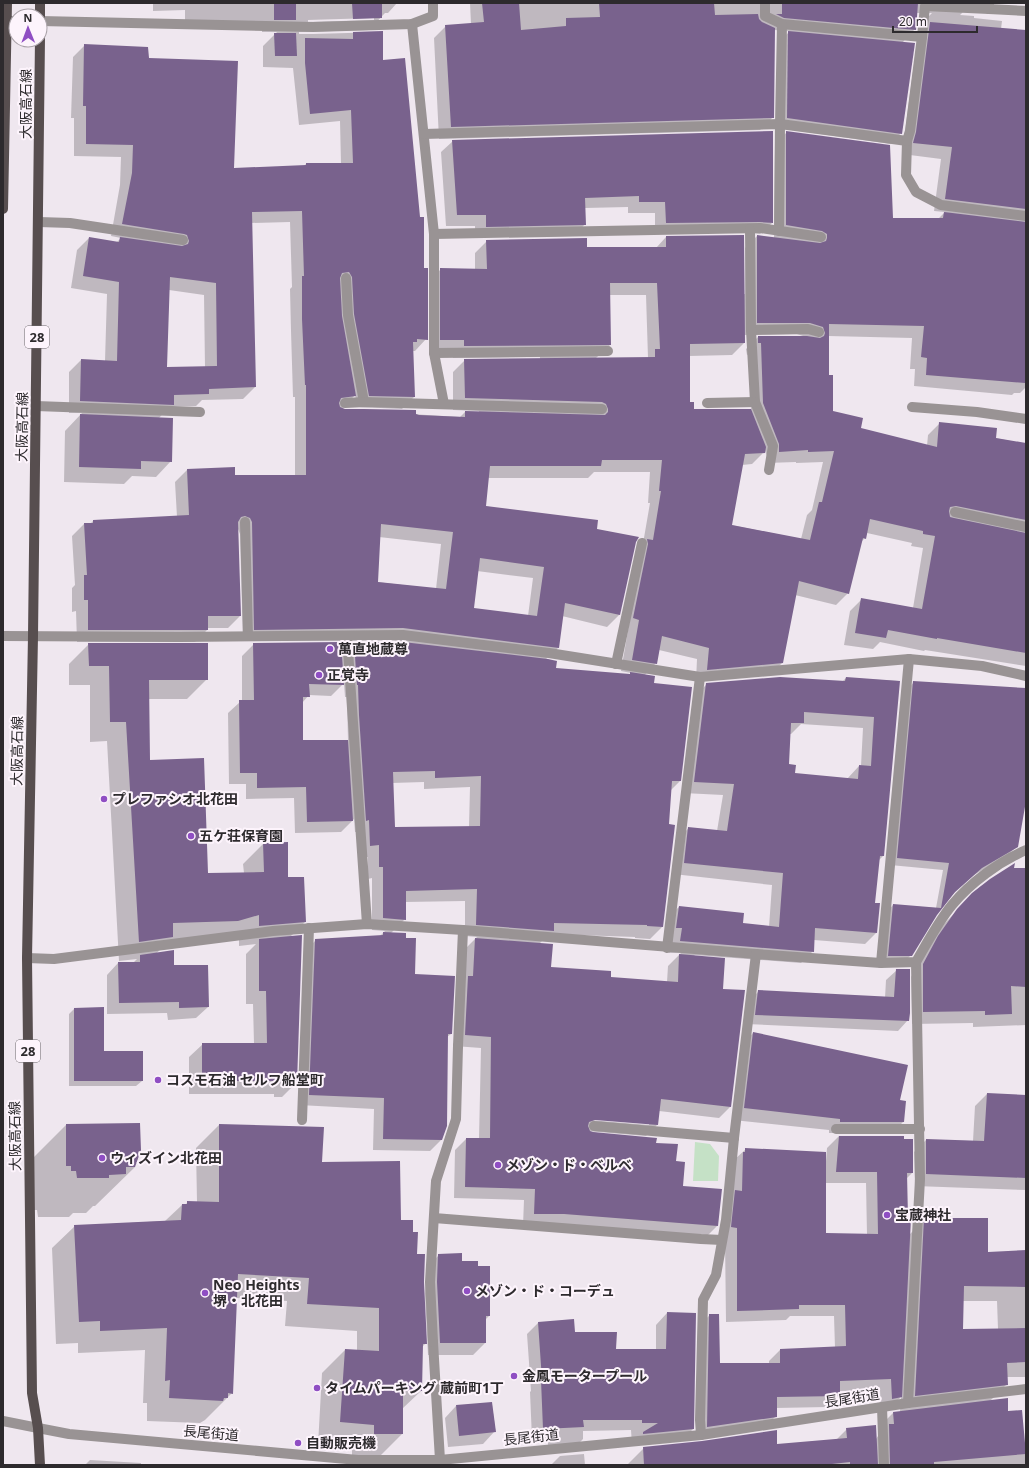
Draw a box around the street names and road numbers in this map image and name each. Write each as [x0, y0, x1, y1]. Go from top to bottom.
street label: 大阪高石線 [16, 69, 35, 139]
road number: 28 [25, 326, 49, 348]
street label: 大阪高石線 [11, 392, 32, 462]
street label: 大阪高石線 [6, 716, 27, 786]
road number: 28 [16, 1040, 40, 1062]
street label: 大阪高石線 [4, 1101, 25, 1171]
street label: 長尾街道 [823, 1384, 881, 1411]
street label: 長尾街道 [182, 1421, 240, 1444]
street label: 長尾街道 [502, 1424, 560, 1449]

